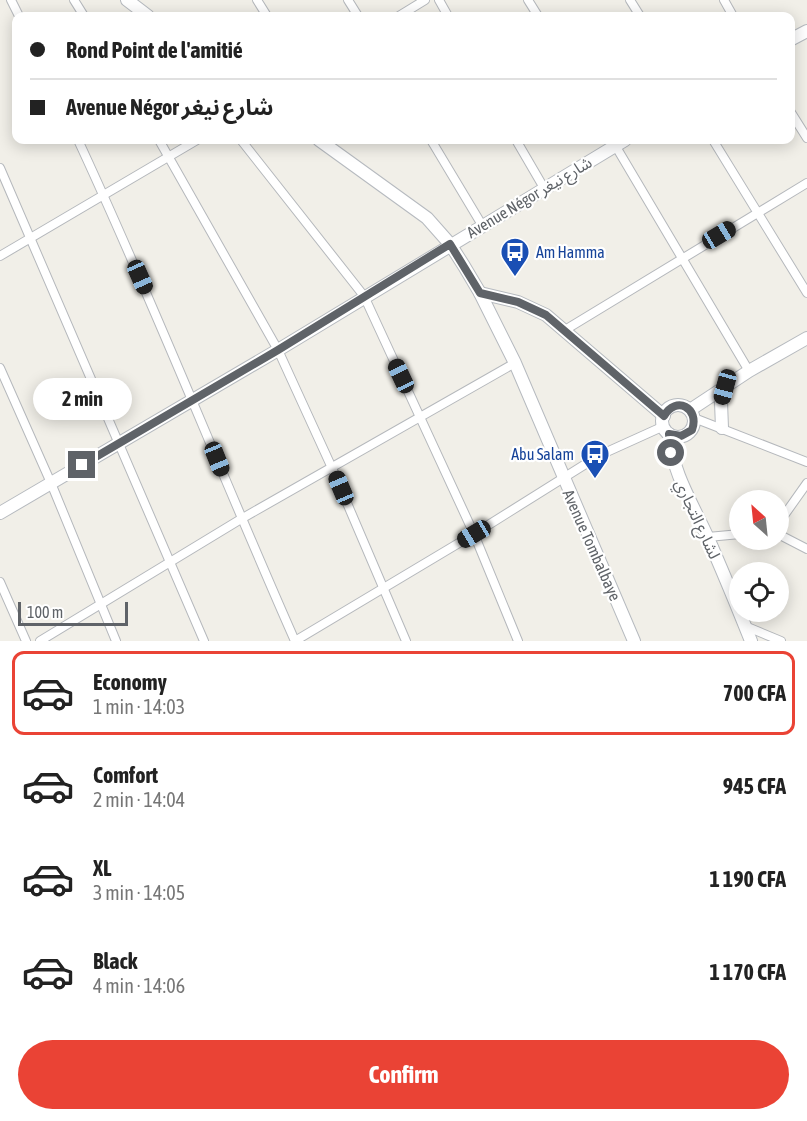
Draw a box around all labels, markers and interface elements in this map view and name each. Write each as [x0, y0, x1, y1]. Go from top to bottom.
text: Rond Point de l'amitié [66, 37, 243, 63]
text: Avenue Négor شارع نيغر [66, 94, 273, 120]
street label: Avenue Négor شارع نيغر [463, 153, 597, 245]
car [699, 218, 739, 252]
bus stop icon: Am Hamma [499, 236, 531, 278]
place label: Am Hamma [536, 243, 605, 261]
car [124, 257, 156, 297]
car [385, 356, 417, 396]
car [712, 367, 738, 407]
callout: 2 min [32, 378, 132, 420]
text: 2 min [62, 387, 103, 410]
bus stop icon: Abu Salam [579, 438, 611, 480]
car [202, 439, 232, 479]
route start [657, 439, 684, 466]
place label: Abu Salam [511, 445, 574, 463]
route end [68, 451, 95, 478]
car [326, 468, 356, 508]
street label: لشارع التجاري [668, 476, 724, 563]
street label: Avenue Tombalbaye [559, 487, 625, 604]
north arrow [729, 490, 789, 550]
map controls [729, 490, 789, 622]
car [454, 517, 494, 551]
button: locate [729, 562, 789, 622]
scale bar [18, 599, 128, 626]
text: 100 m [27, 603, 63, 621]
icon: car [21, 666, 75, 720]
text: Economy [93, 669, 167, 695]
text: 700 CFA [723, 680, 786, 706]
text: 1 min · 14:03 [93, 695, 185, 718]
icon: car [21, 759, 75, 813]
text: Comfort [93, 762, 158, 788]
text: 945 CFA [723, 773, 786, 799]
text: 2 min · 14:04 [93, 788, 185, 811]
icon: car [21, 852, 75, 906]
text: XL [93, 855, 111, 881]
text: 1 190 CFA [710, 866, 786, 892]
text: 3 min · 14:05 [93, 881, 185, 904]
icon: car [21, 945, 75, 999]
text: Black [93, 948, 137, 974]
text: 1 170 CFA [710, 959, 786, 985]
text: 4 min · 14:06 [93, 974, 185, 997]
button: Confirm [18, 1040, 789, 1109]

